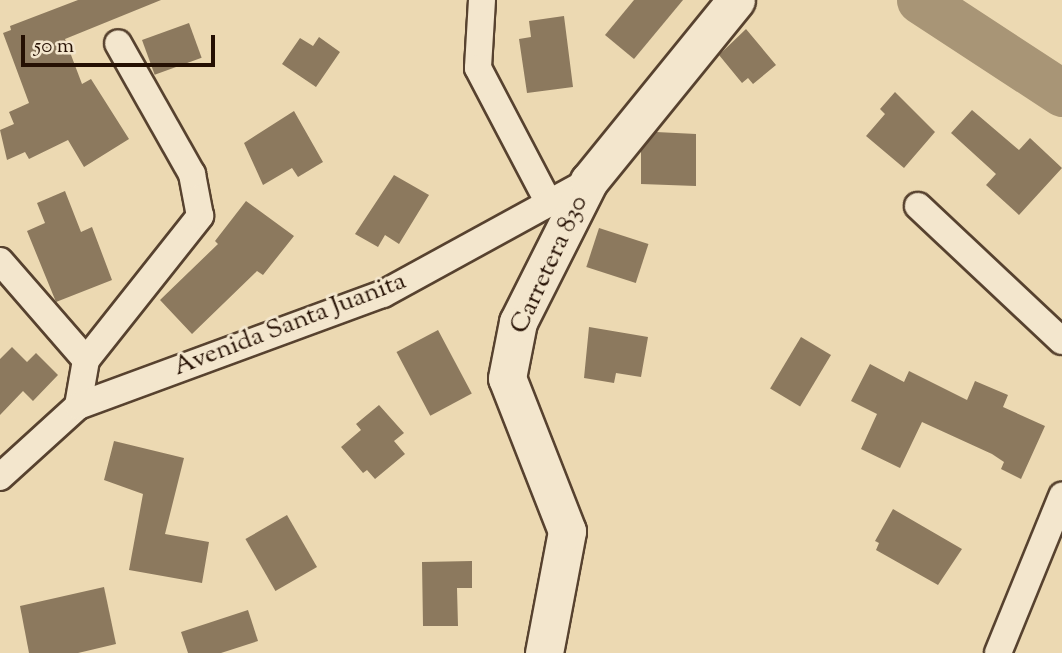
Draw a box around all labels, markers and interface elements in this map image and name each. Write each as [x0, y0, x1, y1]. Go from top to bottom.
scale bar [24, 21, 219, 65]
text: 50 m [34, 32, 74, 62]
street label: Carretera 830 [504, 191, 596, 339]
street label: Avenida Santa Juanita [169, 266, 411, 384]

